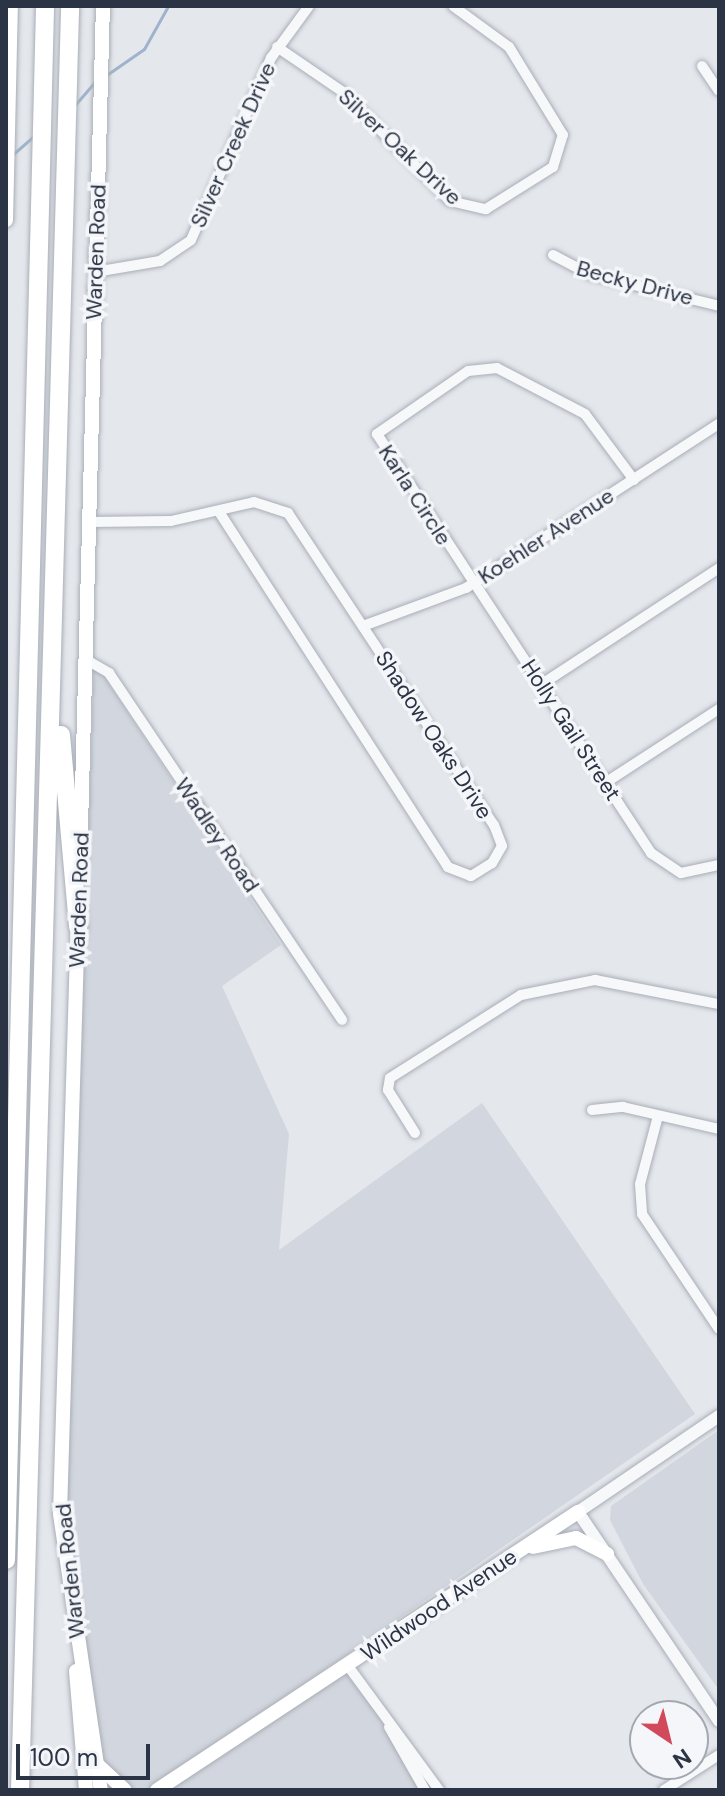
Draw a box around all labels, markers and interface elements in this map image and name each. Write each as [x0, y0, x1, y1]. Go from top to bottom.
street label: Silver Creek Drive [185, 58, 281, 232]
street label: Silver Oak Drive [333, 83, 467, 211]
street label: Warden Road [80, 184, 112, 320]
street label: Becky Drive [574, 255, 696, 311]
street label: Karla Circle [373, 440, 457, 550]
street label: Koehler Avenue [473, 482, 619, 590]
street label: Shadow Oaks Drive [370, 646, 498, 824]
street label: Holly Gail Street [516, 654, 626, 806]
street label: Wadley Road [169, 773, 265, 897]
street label: Warden Road [63, 832, 95, 968]
street label: Warden Road [50, 1502, 90, 1640]
street label: Wildwood Avenue [356, 1543, 522, 1667]
north arrow [629, 1700, 709, 1780]
scale bar [20, 1728, 154, 1778]
text: 100 m [30, 1742, 98, 1773]
text: N [667, 1742, 697, 1775]

